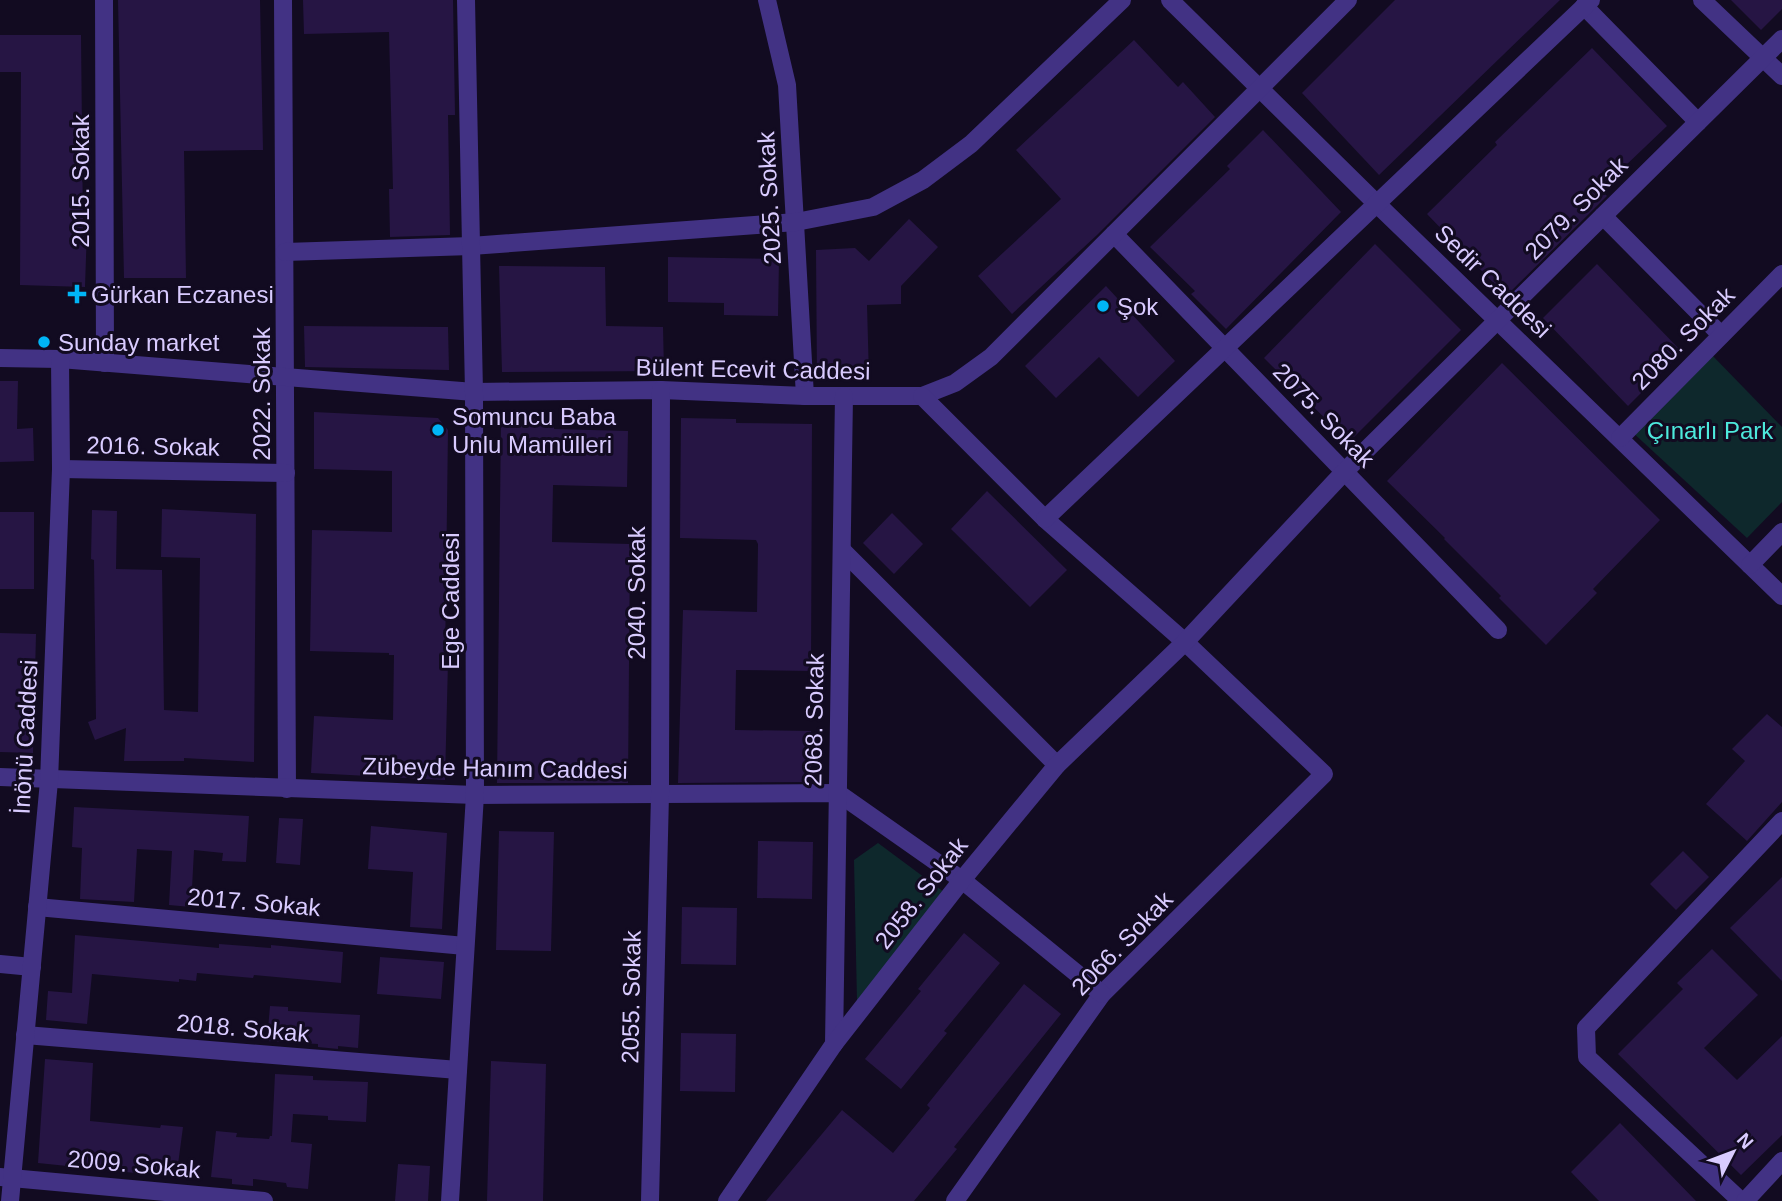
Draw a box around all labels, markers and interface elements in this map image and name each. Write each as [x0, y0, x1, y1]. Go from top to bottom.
street label: 2015. Sokak [67, 113, 94, 248]
street label: 2025. Sokak [752, 130, 786, 265]
street label: 2079. Sokak [1519, 151, 1633, 265]
street label: Sedir Caddesi [1429, 219, 1557, 343]
place label: Gürkan Eczanesi [91, 281, 274, 308]
street label: 2080. Sokak [1626, 281, 1740, 395]
marker: Gürkan Eczanesi [69, 286, 85, 302]
place label: Şok [1117, 293, 1159, 320]
marker: Şok [1095, 298, 1111, 314]
street label: 2022. Sokak [248, 326, 275, 461]
place label: Sunday market [58, 329, 220, 356]
marker: Sunday market [36, 334, 52, 350]
street label: Bülent Ecevit Caddesi [635, 353, 871, 385]
street label: 2075. Sokak [1268, 358, 1381, 473]
place label: Somuncu Baba Unlu Mamülleri [452, 403, 617, 458]
park label: Çınarlı Park [1647, 417, 1774, 444]
marker: Somuncu Baba Unlu Mamülleri [430, 422, 446, 438]
street label: 2016. Sokak [86, 431, 221, 461]
street label: 2040. Sokak [623, 525, 650, 660]
street label: Ege Caddesi [437, 532, 464, 670]
street label: 2068. Sokak [799, 652, 829, 787]
street label: İnönü Caddesi [7, 659, 43, 815]
street label: Zübeyde Hanım Caddesi [362, 752, 628, 784]
street label: 2058. Sokak [869, 831, 973, 954]
street label: 2017. Sokak [186, 883, 323, 921]
street label: 2066. Sokak [1066, 885, 1179, 1000]
street label: 2055. Sokak [616, 929, 646, 1064]
street label: 2018. Sokak [175, 1009, 312, 1047]
north arrow [1698, 1117, 1768, 1187]
text: N [1733, 1129, 1758, 1153]
street label: 2009. Sokak [66, 1145, 203, 1183]

